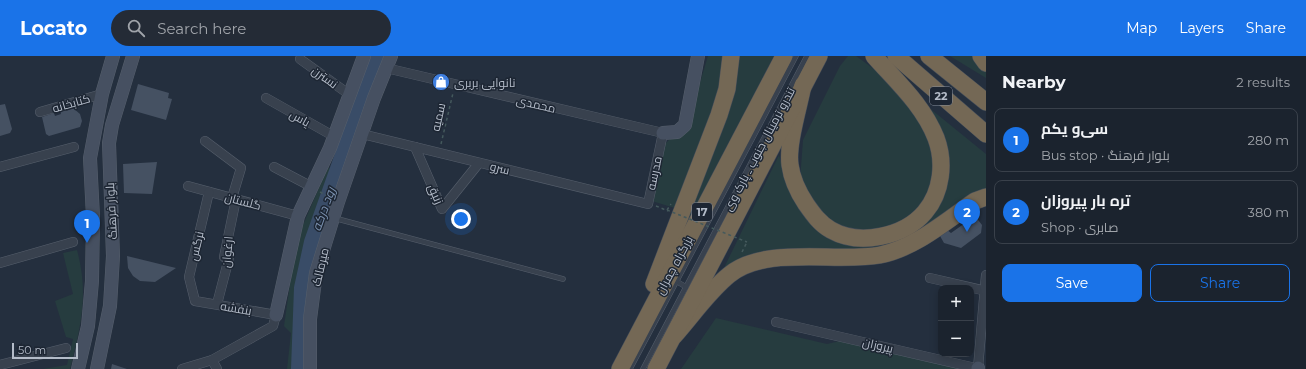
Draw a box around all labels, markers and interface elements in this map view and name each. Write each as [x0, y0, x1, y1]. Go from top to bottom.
search box [111, 10, 391, 46]
text: Locato [20, 17, 87, 40]
icon: search [125, 17, 147, 39]
text: Search here [157, 19, 246, 38]
text: Map [1126, 19, 1157, 37]
text: Layers [1179, 19, 1224, 37]
text: Share [1246, 19, 1286, 37]
street label: نسترن [309, 63, 341, 91]
shop icon: نانوایی بربری [431, 72, 451, 92]
text: Nearby [1002, 72, 1066, 92]
text: 2 results [1236, 74, 1290, 90]
place label: نانوایی بربری [454, 75, 515, 90]
street label: تندرو ترمینال جنوب ـ پارک وی [720, 84, 800, 214]
road number: 22 [930, 87, 952, 105]
street label: کتابخانه [50, 90, 92, 116]
street label: محمدی [515, 92, 557, 116]
street label: سمیه [427, 101, 449, 133]
street label: یاس [287, 106, 314, 130]
text: سی‌و یکم [1041, 119, 1108, 138]
text: 1 [1013, 132, 1019, 148]
text: 280 m [1248, 132, 1289, 148]
text: Bus stop · بلوار فرهنگ [1041, 147, 1170, 163]
street label: مدرسه [643, 155, 665, 191]
street label: سرو [489, 158, 511, 178]
street label: بلوار فرهنگ [102, 182, 120, 240]
street label: زنبق [425, 182, 447, 206]
water label: رود درکه [308, 183, 339, 233]
street label: گلستان [223, 189, 263, 213]
text: تره بار پیروزان [1041, 191, 1130, 210]
pin: 2 [954, 199, 980, 232]
road number: 17 [692, 203, 712, 221]
text: 2 [1012, 204, 1020, 220]
text: 380 m [1248, 204, 1289, 220]
your location [451, 209, 471, 229]
pin: 1 [74, 210, 100, 243]
text: Shop · صابری [1041, 219, 1118, 235]
street label: نرگس [185, 230, 207, 262]
street label: بزرگراه چمران [652, 233, 698, 298]
street label: ارغوان [218, 236, 236, 268]
street label: میرمالک [308, 246, 332, 288]
button: Save [1002, 264, 1142, 302]
button: Share [1150, 264, 1290, 302]
map controls [938, 285, 974, 357]
button: + [938, 285, 974, 321]
street label: بنفشه [219, 298, 253, 318]
button: − [938, 321, 974, 357]
street label: پیروزان [861, 334, 896, 358]
scale bar [12, 341, 78, 360]
text: 50 m [18, 343, 46, 357]

